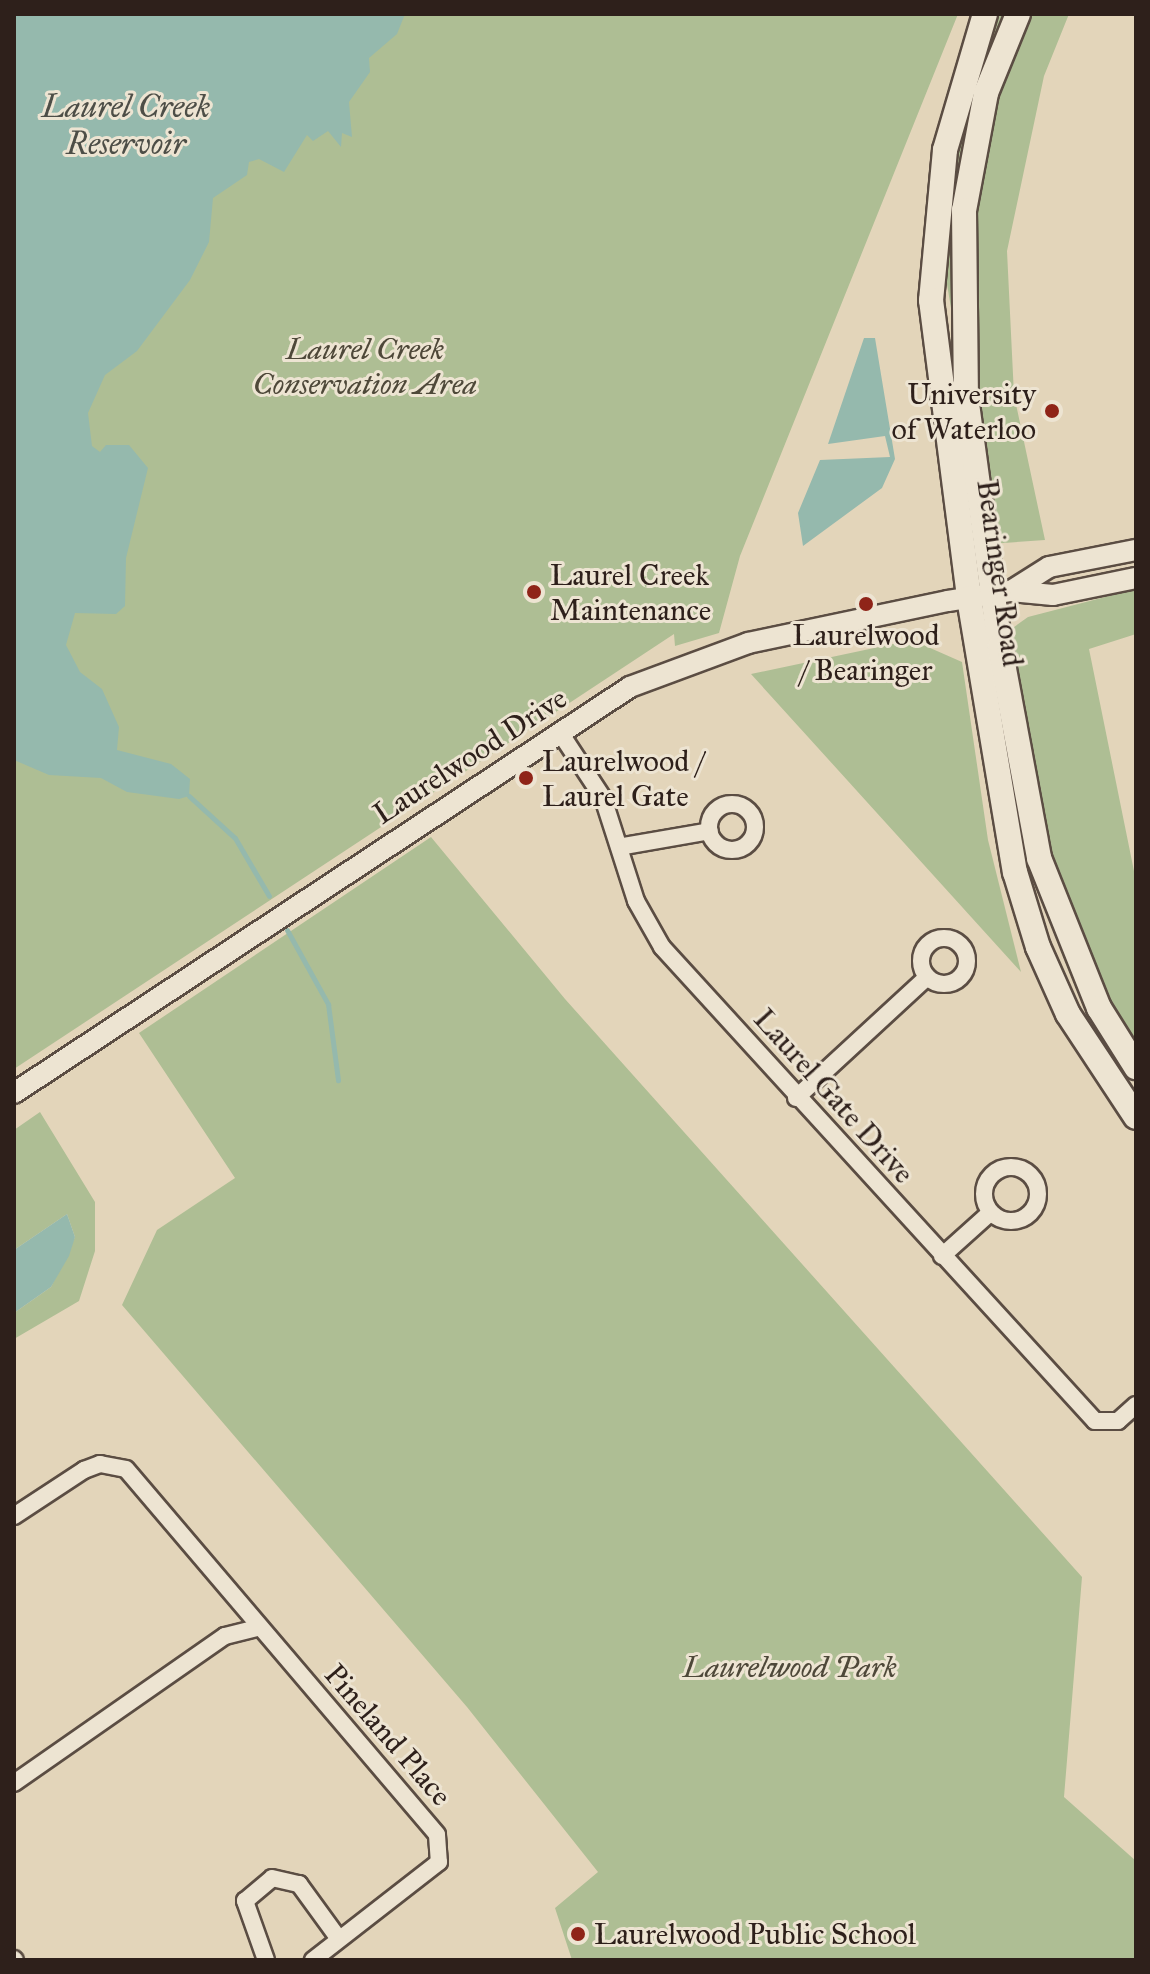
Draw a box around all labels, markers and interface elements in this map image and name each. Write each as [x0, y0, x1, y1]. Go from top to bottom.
water label: Laurel Creek Reservoir [42, 89, 210, 164]
park label: Laurel Creek Conservation Area [253, 331, 477, 402]
place label: University of Waterloo [892, 376, 1036, 446]
marker: University of Waterloo [1043, 402, 1061, 420]
street label: Bearinger Road [969, 477, 1031, 669]
place label: Laurel Creek Maintenance [550, 557, 711, 628]
marker: Laurel Creek Maintenance [525, 583, 543, 601]
marker: Laurelwood / Bearinger [857, 595, 875, 613]
place label: Laurelwood / Bearinger [792, 617, 940, 688]
street label: Laurelwood Drive [367, 680, 573, 832]
place label: Laurelwood / Laurel Gate [542, 743, 704, 814]
marker: Laurelwood / Laurel Gate [517, 769, 535, 787]
street label: Laurel Gate Drive [746, 1001, 922, 1191]
park label: Laurelwood Park [683, 1649, 897, 1685]
street label: Pineland Place [317, 1657, 459, 1813]
place label: Laurelwood Public School [594, 1916, 916, 1952]
marker: Laurelwood Public School [569, 1925, 587, 1943]

